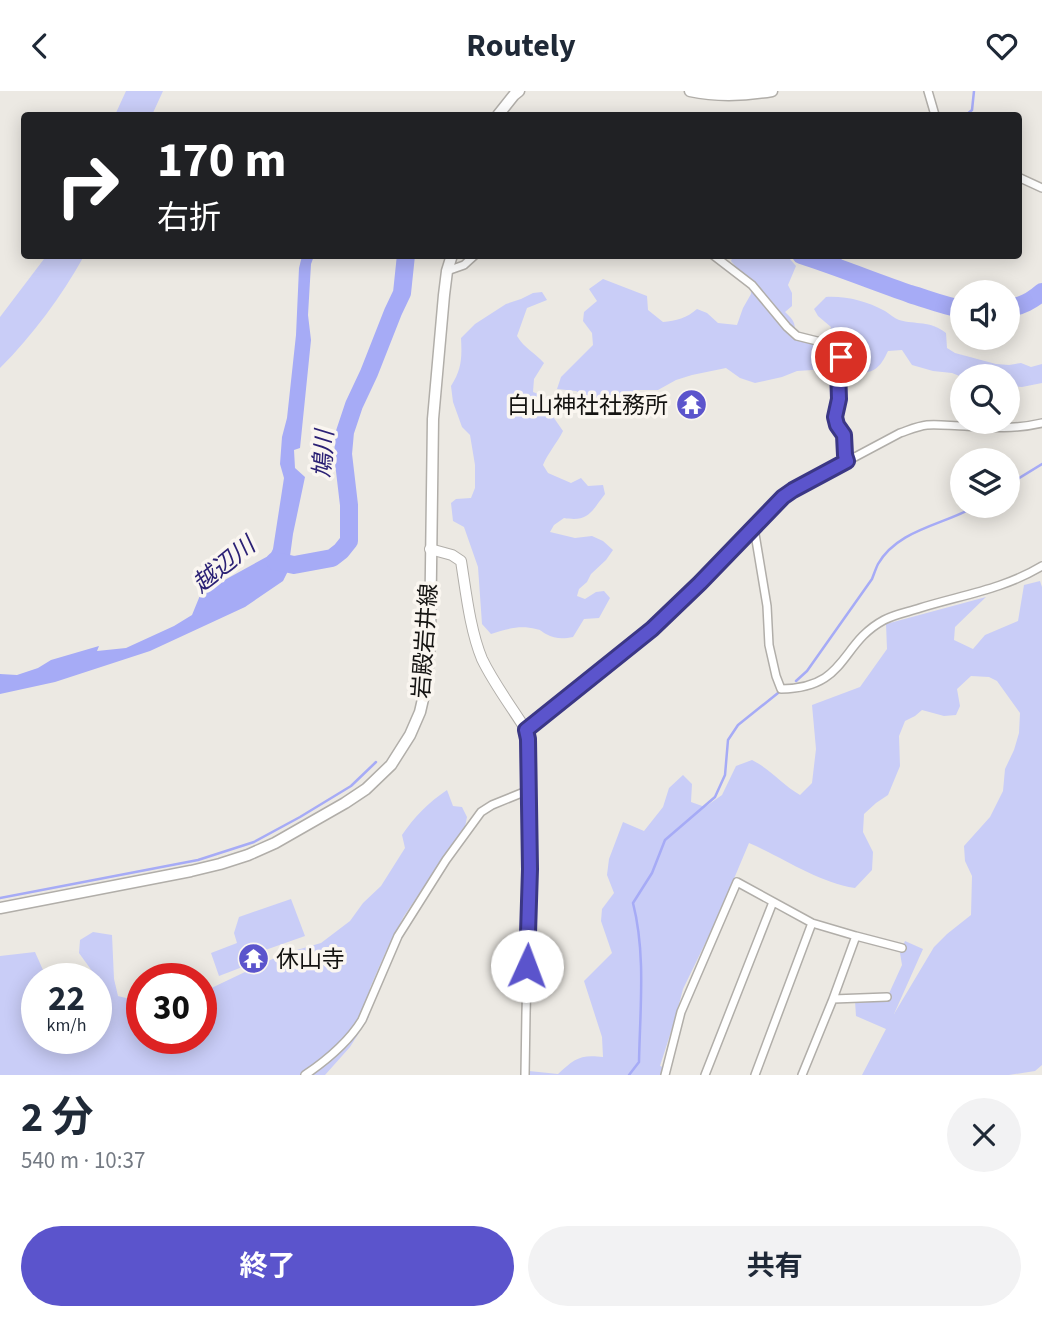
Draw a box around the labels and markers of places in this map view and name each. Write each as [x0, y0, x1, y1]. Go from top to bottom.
pin [811, 327, 871, 387]
temple icon: 白山神社社務所 [674, 388, 708, 422]
place label: 白山神社社務所 [507, 389, 668, 422]
temple icon: 休山寺 [236, 942, 270, 976]
place label: 休山寺 [276, 943, 345, 976]

